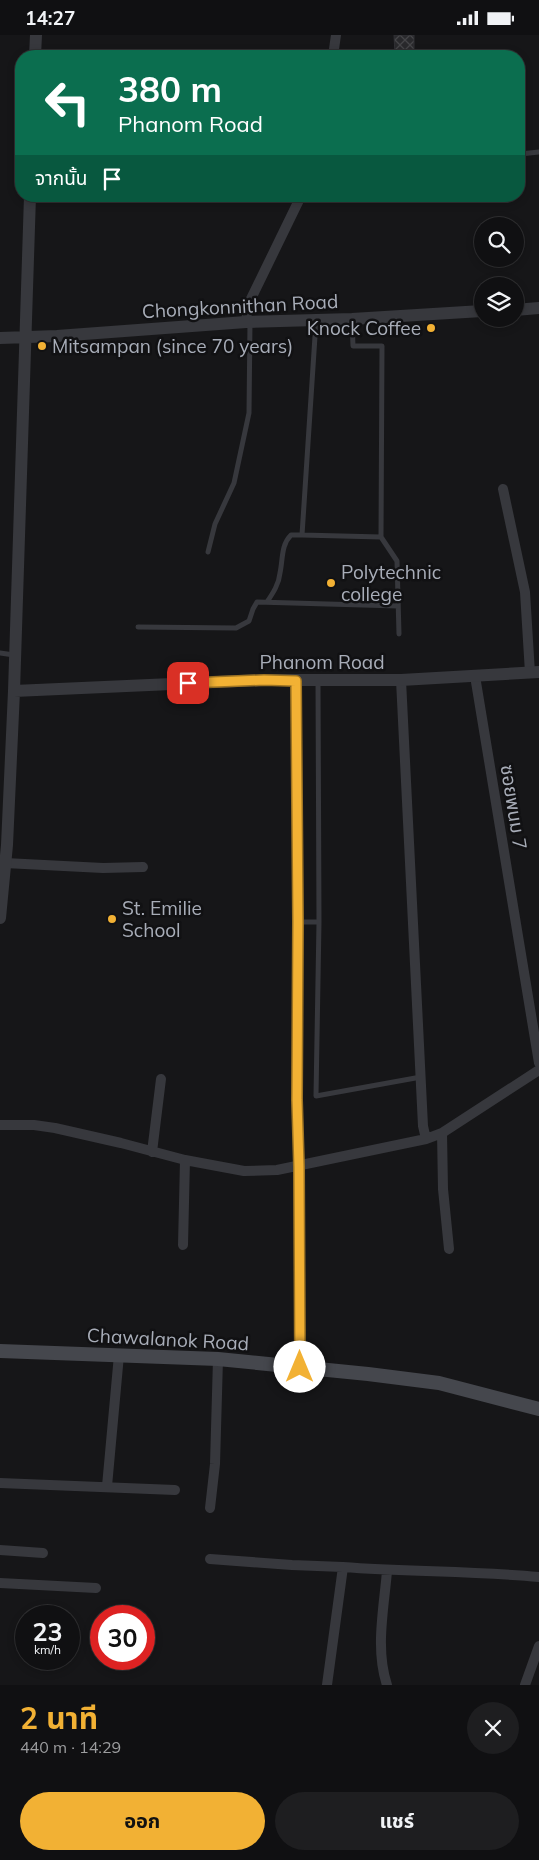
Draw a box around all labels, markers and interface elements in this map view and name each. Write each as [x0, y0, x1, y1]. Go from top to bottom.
text: 14:27 [25, 6, 75, 30]
text: 380 m [118, 67, 222, 111]
icon: left [35, 70, 100, 135]
text: Phanom Road [118, 110, 263, 138]
icon: arrive [98, 165, 126, 193]
text: จากนั้น [35, 166, 88, 190]
map controls [474, 217, 524, 327]
button: search [474, 217, 524, 267]
button: layers [474, 277, 524, 327]
street label: Chongkonnithan Road [141, 289, 339, 323]
place label: Knock Coffee [307, 316, 421, 340]
marker: Knock Coffee [425, 322, 437, 334]
place label: Mitsampan (since 70 years) [52, 334, 293, 358]
marker: Mitsampan (since 70 years) [36, 340, 48, 352]
place label: Polytechnic college [341, 560, 441, 606]
marker: Polytechnic college [325, 577, 337, 589]
street label: Phanom Road [259, 650, 385, 674]
pin [167, 662, 209, 704]
icon: arrive [174, 669, 202, 697]
street label: ซอยพนม 7 [495, 763, 533, 851]
place label: St. Emilie School [122, 896, 202, 942]
marker: St. Emilie School [106, 913, 118, 925]
street label: Chawalanok Road [86, 1323, 250, 1355]
position arrow [273, 1340, 325, 1392]
speed limit sign: 30 [90, 1605, 155, 1670]
text: 23 [32, 1616, 63, 1647]
text: km/h [34, 1642, 61, 1657]
text: 2 นาที [20, 1699, 98, 1737]
button: close [467, 1702, 519, 1754]
text: 440 m · 14:29 [20, 1737, 121, 1757]
button: ออก [20, 1792, 265, 1850]
button: แชร์ [275, 1792, 519, 1850]

